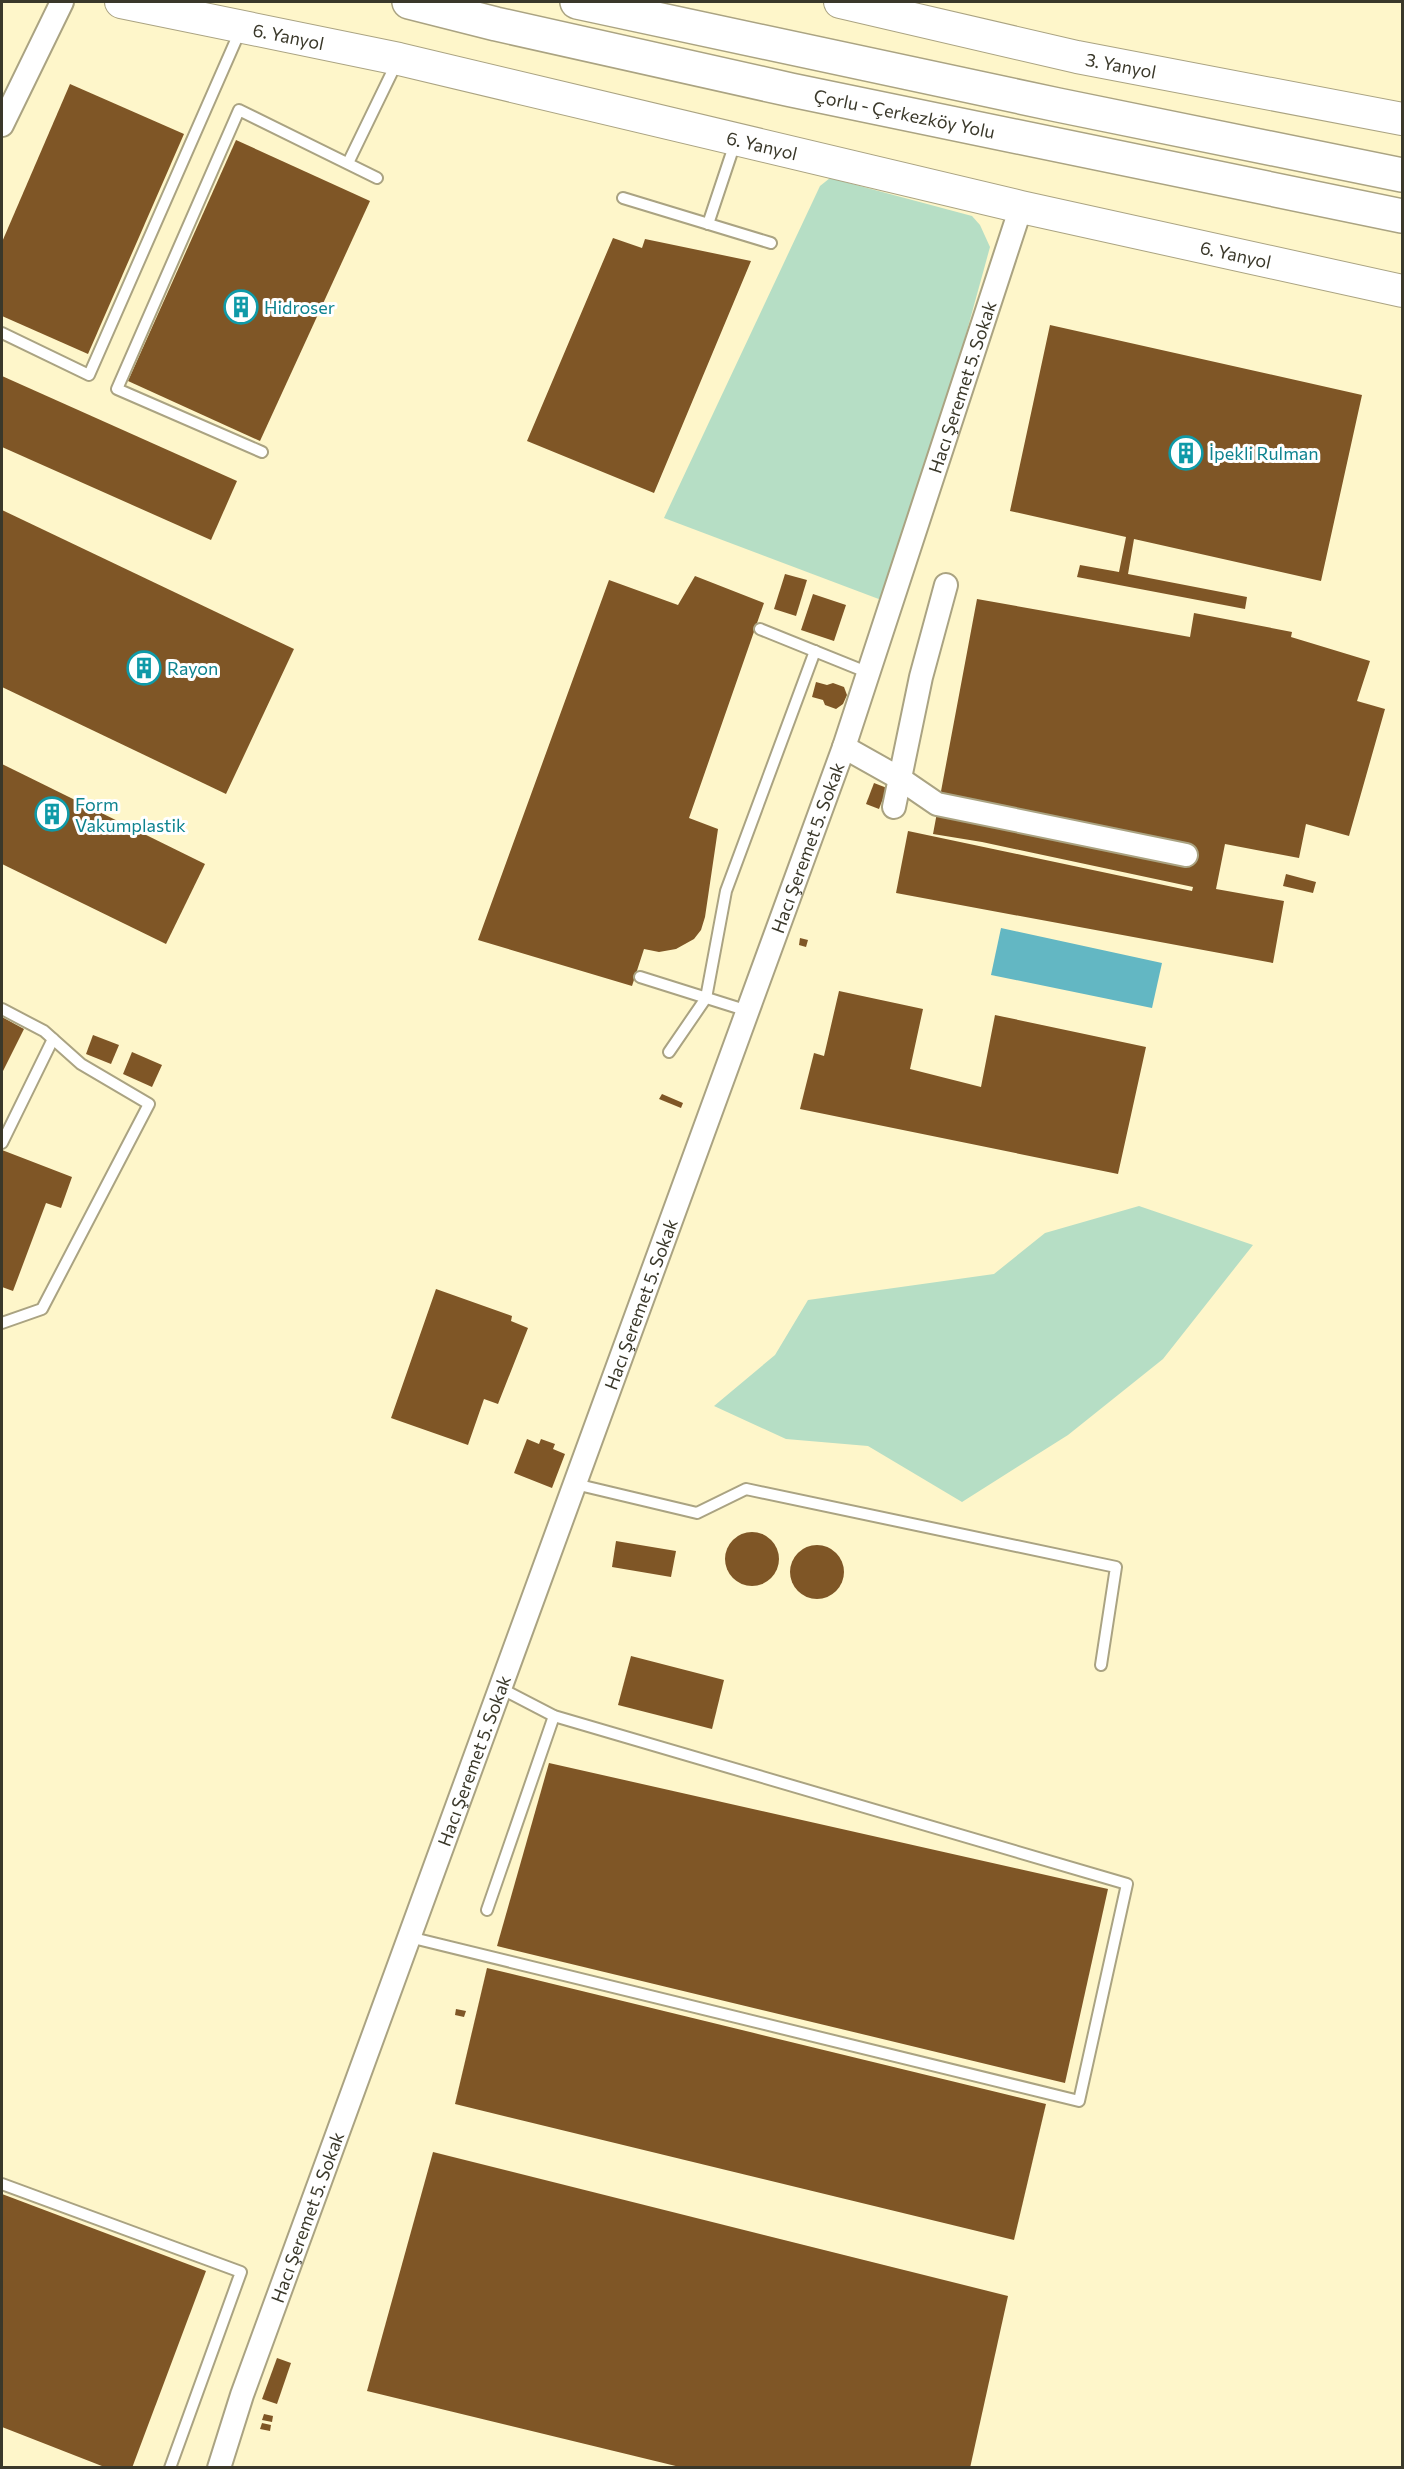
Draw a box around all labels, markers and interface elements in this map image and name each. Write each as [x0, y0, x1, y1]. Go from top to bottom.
street label: 6. Yanyol [251, 18, 326, 54]
street label: 3. Yanyol [1084, 48, 1158, 83]
street label: Çorlu - Çerkezköy Yolu [812, 84, 997, 143]
street label: 6. Yanyol [724, 126, 800, 164]
street label: 6. Yanyol [1198, 236, 1273, 273]
building icon: Hidroser [223, 289, 259, 325]
place label: Hidroser [264, 296, 335, 318]
street label: Hacı Şeremet 5. Sokak [923, 298, 1001, 476]
building icon: İpekli Rulman [1168, 435, 1204, 471]
place label: İpekli Rulman [1209, 442, 1319, 464]
building icon: Rayon [126, 650, 162, 686]
place label: Rayon [167, 657, 218, 679]
street label: Hacı Şeremet 5. Sokak [766, 759, 849, 936]
place label: Form Vakumplastik [75, 793, 186, 836]
building icon: Form Vakumplastik [34, 796, 70, 832]
street label: Hacı Şeremet 5. Sokak [599, 1215, 682, 1393]
street label: Hacı Şeremet 5. Sokak [432, 1672, 515, 1849]
street label: Hacı Şeremet 5. Sokak [266, 2128, 348, 2306]

